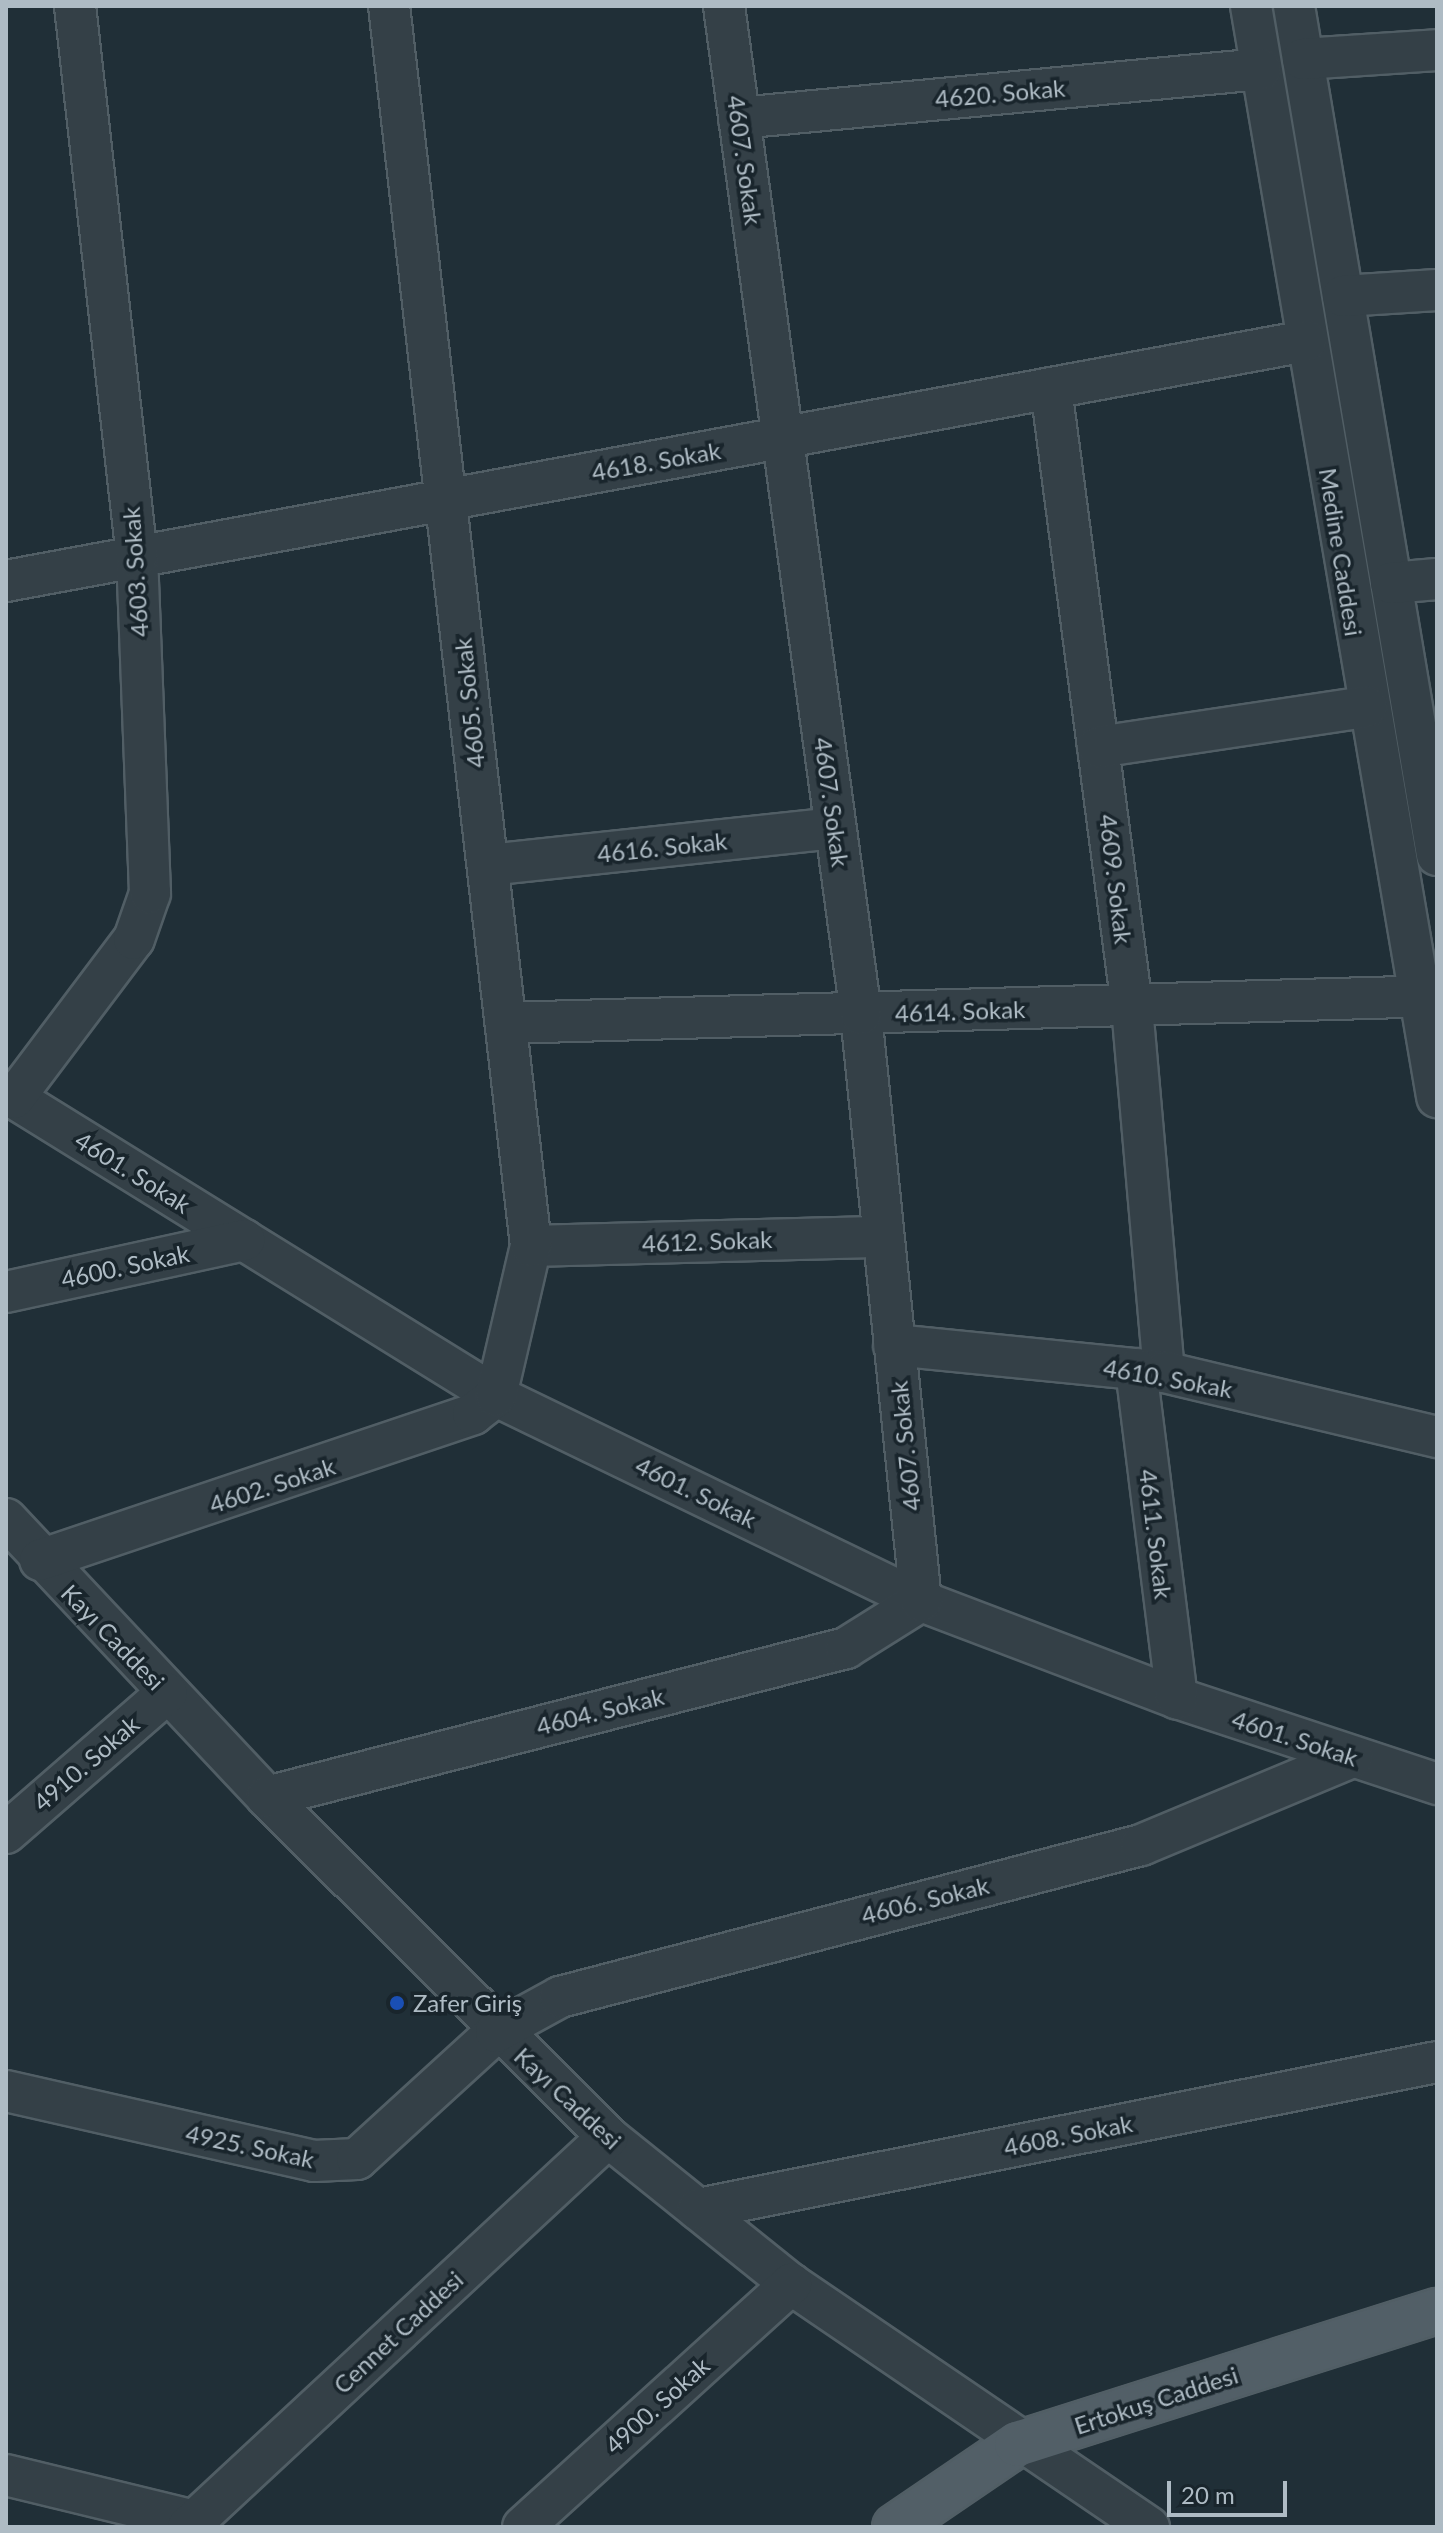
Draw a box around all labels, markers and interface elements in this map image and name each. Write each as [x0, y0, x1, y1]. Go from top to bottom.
street label: 4620. Sokak [934, 73, 1066, 113]
street label: 4607. Sokak [722, 93, 768, 227]
street label: 4618. Sokak [589, 436, 723, 486]
street label: Medine Caddesi [1314, 466, 1368, 638]
street label: 4603. Sokak [116, 506, 154, 638]
street label: 4605. Sokak [448, 637, 490, 769]
street label: 4607. Sokak [809, 735, 855, 869]
street label: 4609. Sokak [1094, 813, 1138, 945]
street label: 4616. Sokak [596, 826, 728, 868]
street label: 4614. Sokak [894, 994, 1026, 1028]
street label: 4601. Sokak [70, 1125, 196, 1219]
street label: 4612. Sokak [641, 1224, 773, 1258]
street label: 4600. Sokak [58, 1238, 192, 1294]
street label: 4610. Sokak [1101, 1353, 1235, 1403]
street label: 4607. Sokak [884, 1380, 926, 1512]
street label: 4601. Sokak [631, 1450, 761, 1534]
street label: 4602. Sokak [206, 1451, 338, 1519]
street label: 4611. Sokak [1134, 1468, 1178, 1600]
street label: Kayı Caddesi [56, 1578, 170, 1696]
street label: 4604. Sokak [533, 1681, 667, 1741]
street label: 4601. Sokak [1229, 1704, 1361, 1772]
street label: 4910. Sokak [27, 1709, 145, 1817]
street label: 4606. Sokak [858, 1870, 992, 1930]
place label: Zafer Giriş [413, 1989, 523, 2017]
marker: Zafer Giriş [388, 1994, 406, 2012]
street label: Kayı Caddesi [509, 2041, 627, 2155]
street label: 4608. Sokak [1001, 2108, 1135, 2162]
street label: 4925. Sokak [183, 2118, 317, 2174]
street label: Cennet Caddesi [327, 2265, 469, 2399]
street label: 4900. Sokak [599, 2351, 715, 2459]
street label: Ertokuş Caddesi [1071, 2360, 1241, 2440]
scale bar [1171, 2465, 1291, 2515]
text: 20 m [1181, 2480, 1235, 2509]

